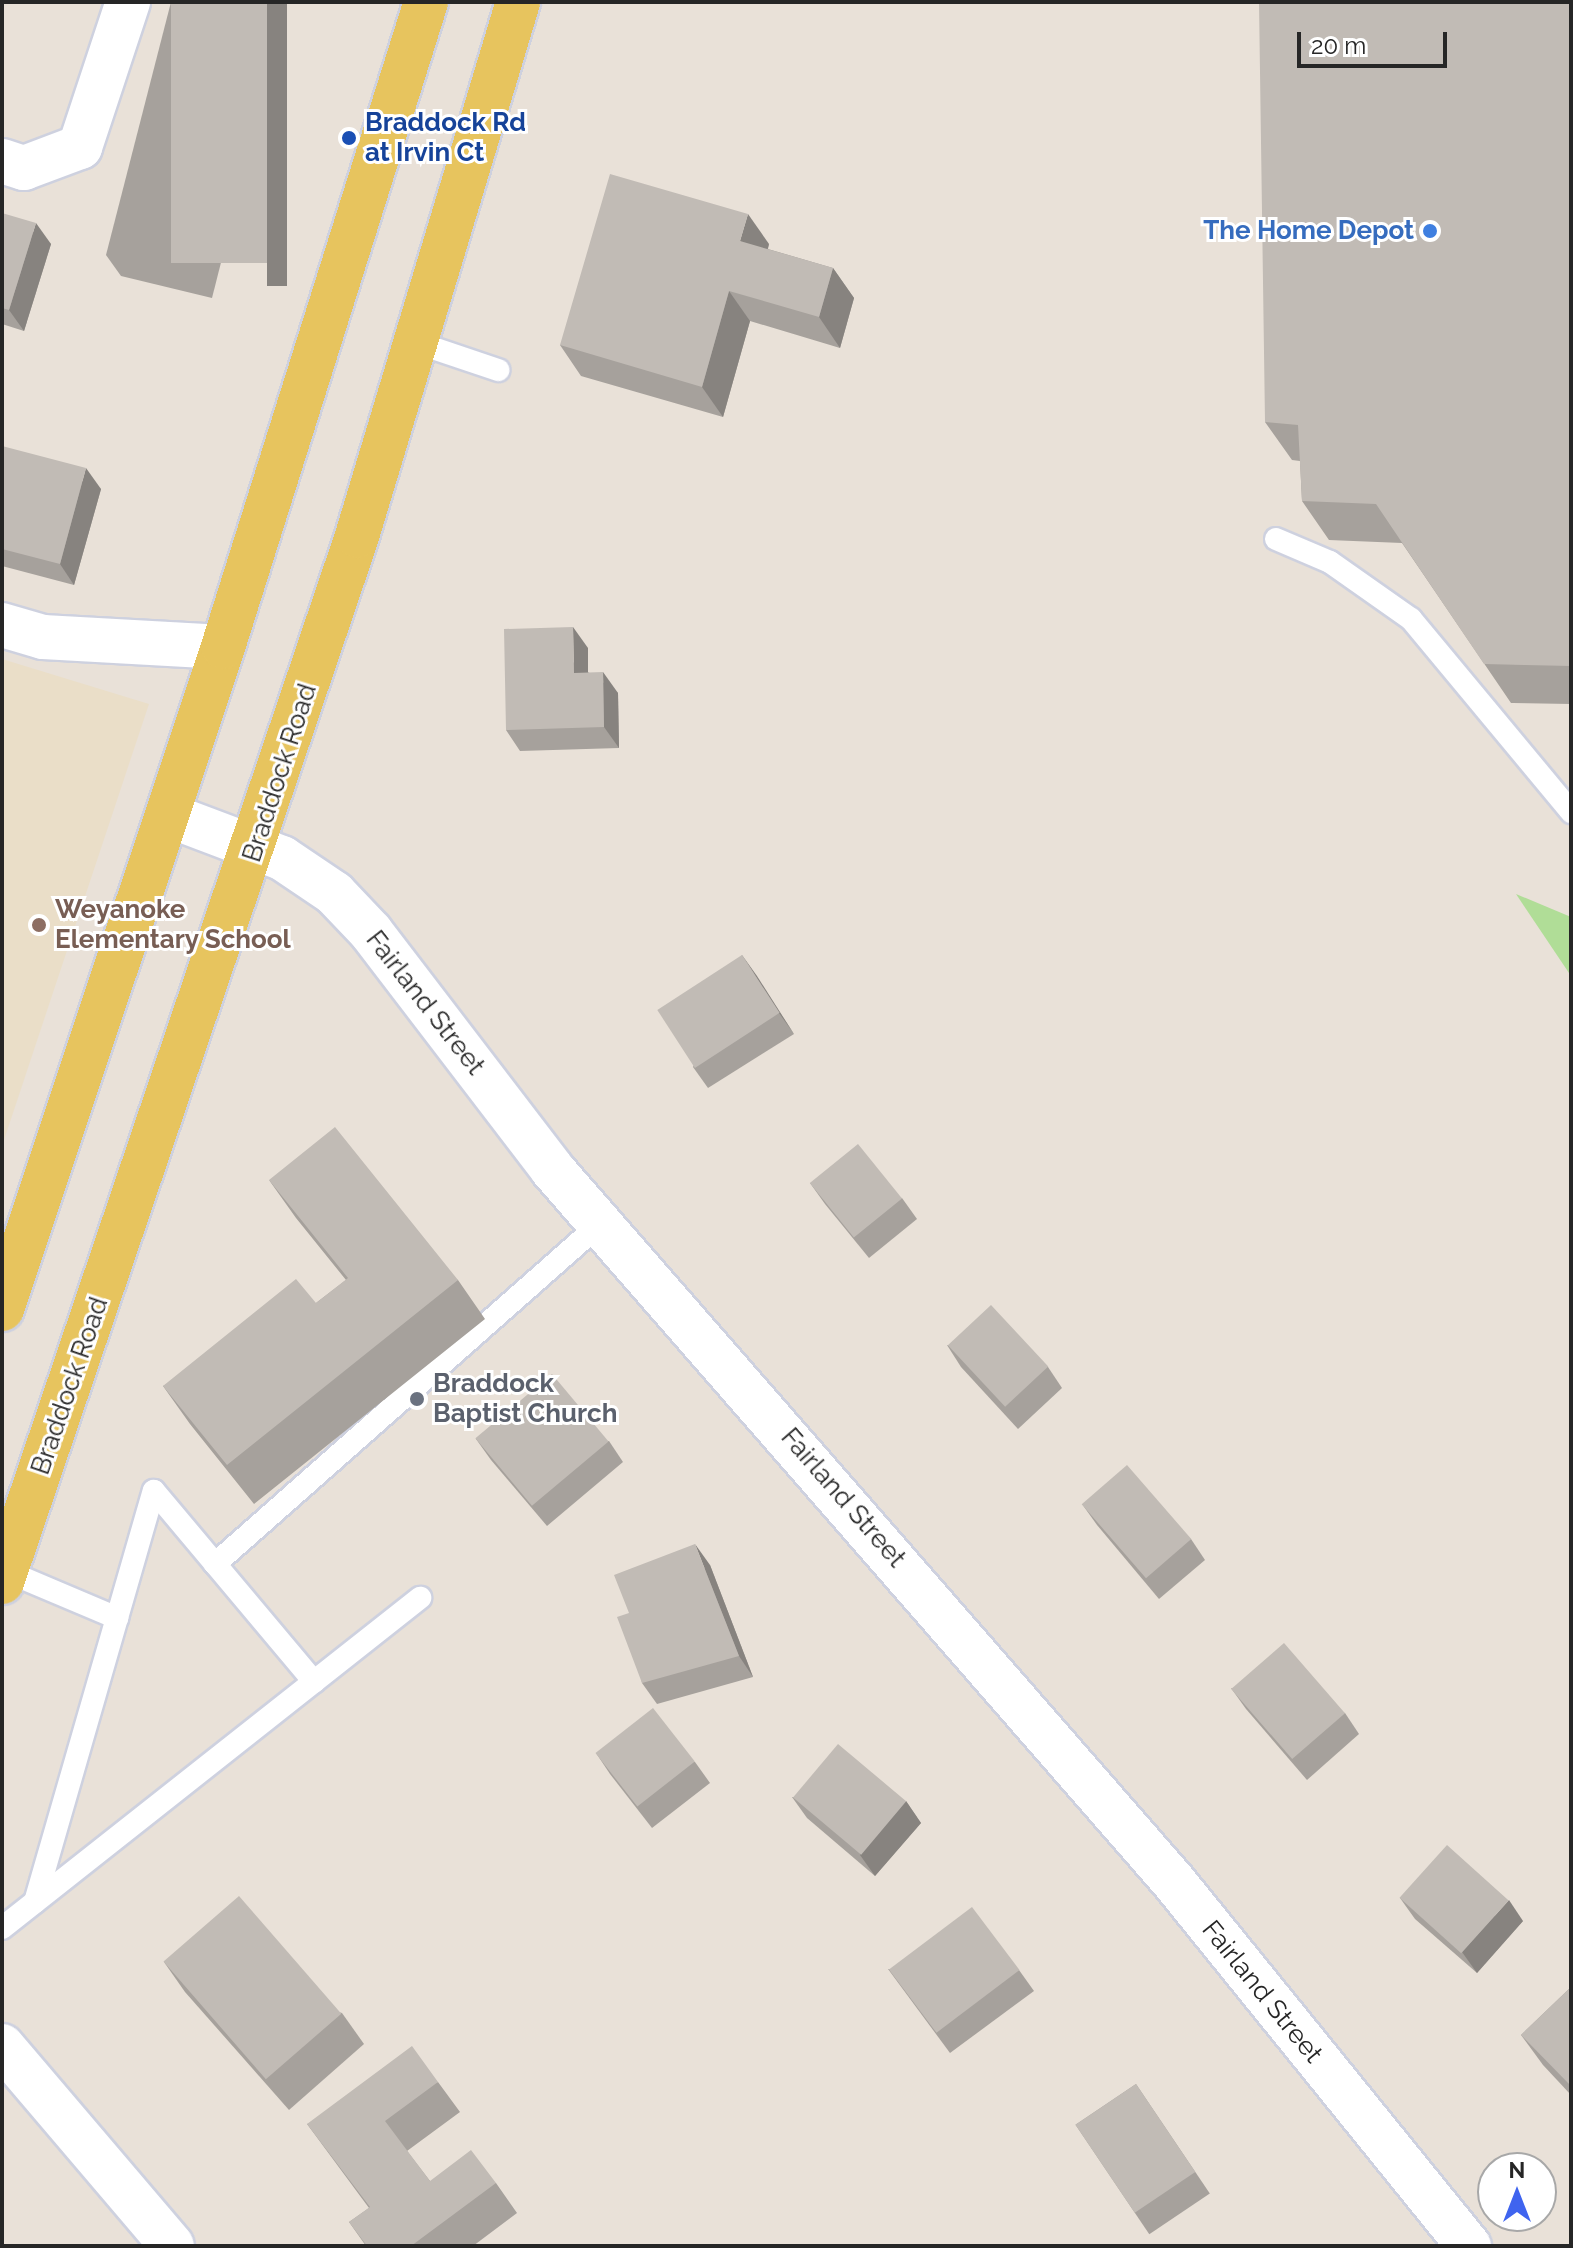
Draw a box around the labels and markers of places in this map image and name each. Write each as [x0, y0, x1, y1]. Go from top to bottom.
place label: Braddock Rd at Irvin Ct [365, 107, 526, 168]
marker: Braddock Rd at Irvin Ct [340, 129, 358, 147]
place label: The Home Depot [1203, 215, 1414, 247]
marker: The Home Depot [1421, 222, 1439, 240]
place label: Weyanoke Elementary School [55, 894, 291, 956]
marker: Weyanoke Elementary School [30, 916, 48, 934]
place label: Braddock Baptist Church [433, 1368, 617, 1430]
marker: Braddock Baptist Church [408, 1390, 426, 1408]

